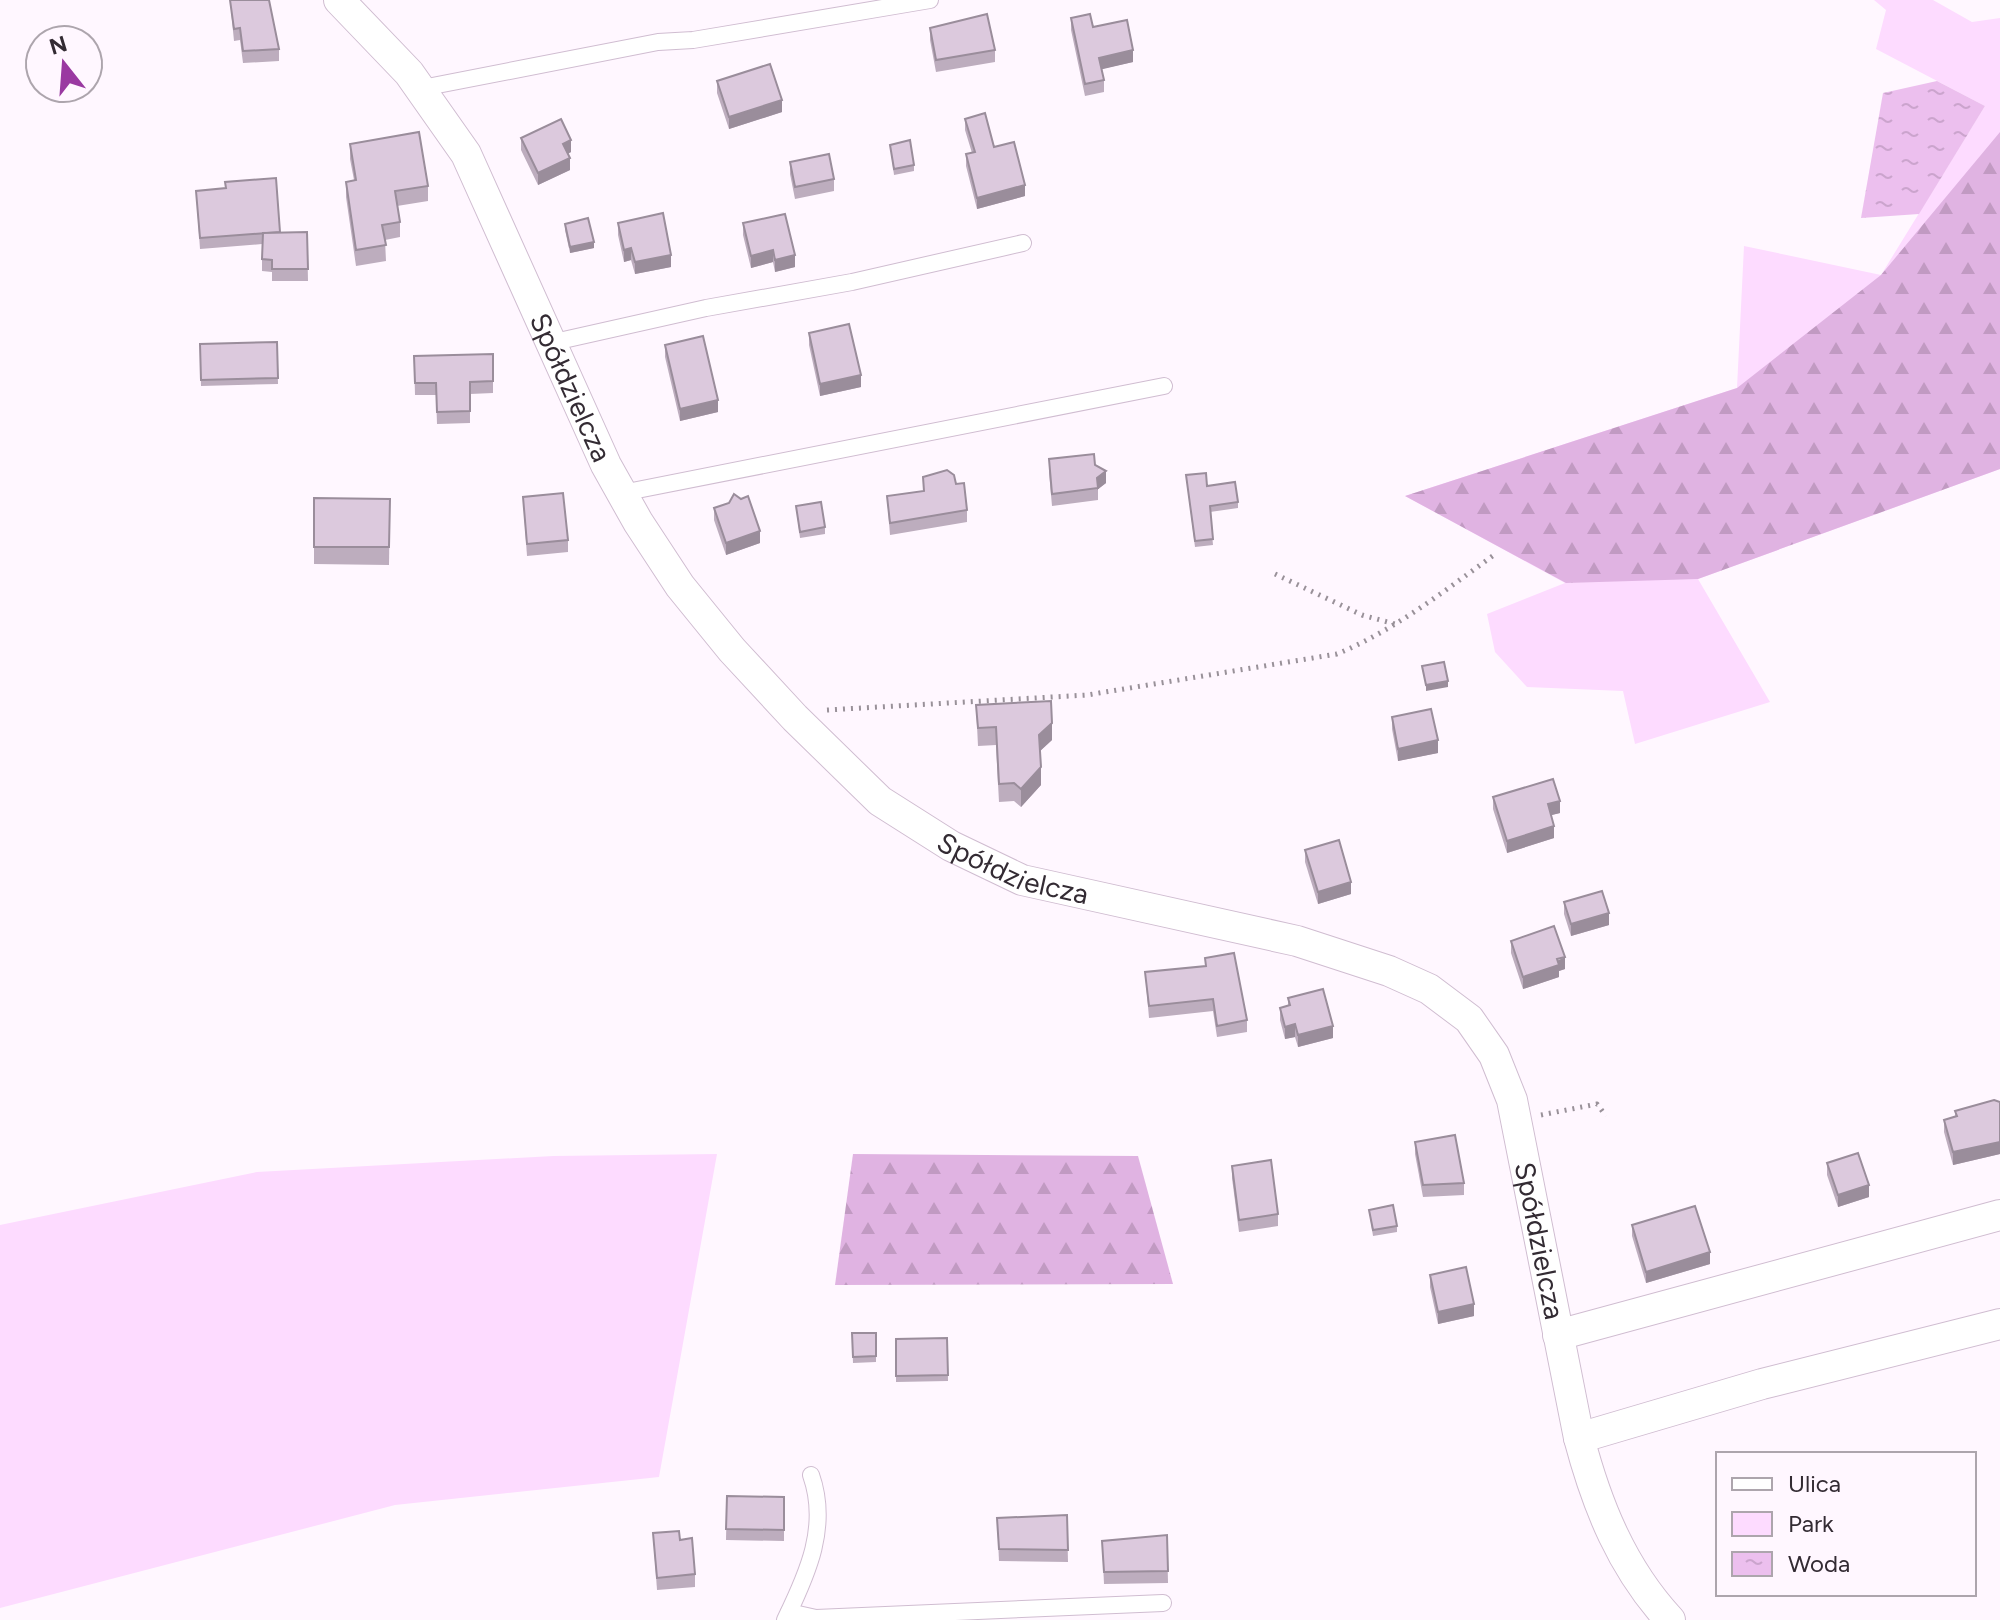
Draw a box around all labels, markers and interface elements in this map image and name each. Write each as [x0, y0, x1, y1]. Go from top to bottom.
north arrow [24, 24, 104, 104]
text: N [46, 30, 70, 61]
street label: Spółdzielcza [523, 308, 619, 467]
street label: Spółdzielcza [931, 825, 1092, 911]
street label: Spółdzielcza [1508, 1159, 1572, 1322]
legend [1716, 1452, 1976, 1596]
text: Ulica [1788, 1469, 1841, 1498]
text: Park [1788, 1509, 1834, 1538]
text: Woda [1788, 1549, 1850, 1578]

